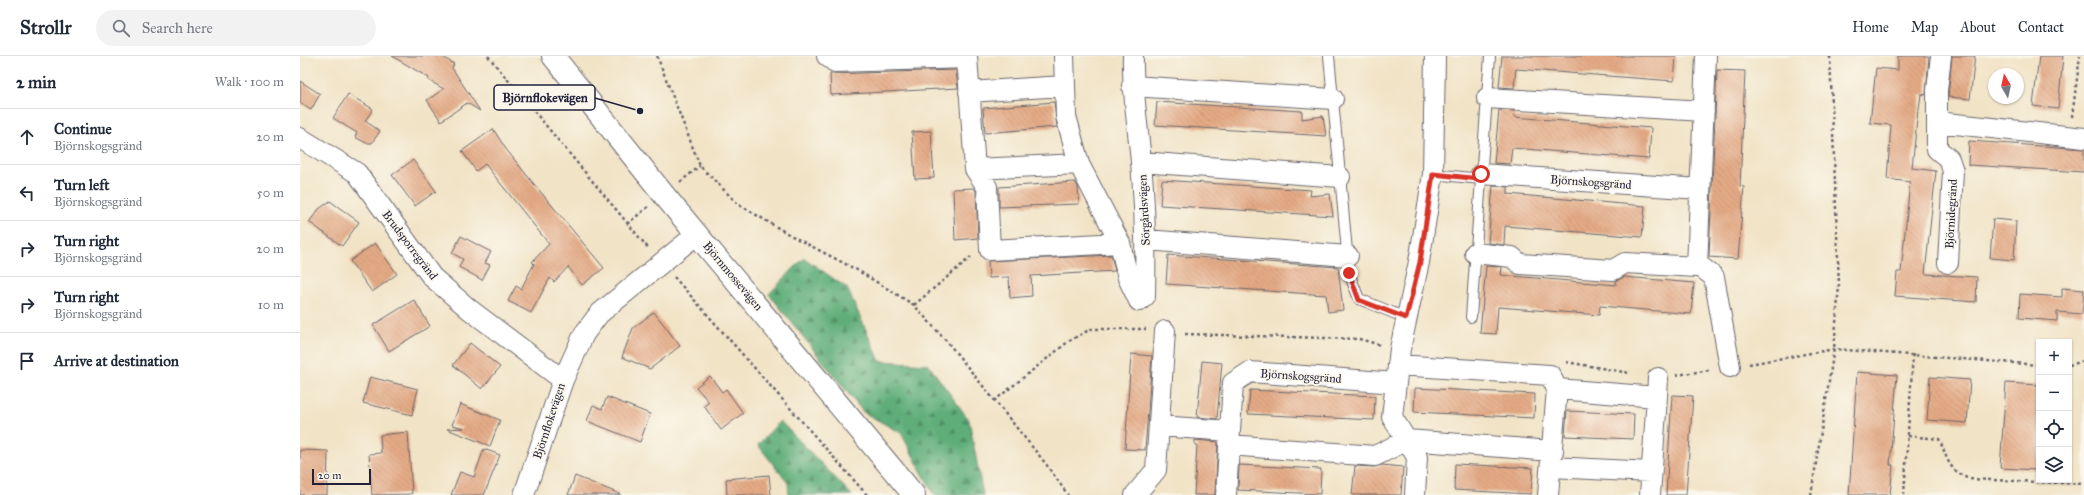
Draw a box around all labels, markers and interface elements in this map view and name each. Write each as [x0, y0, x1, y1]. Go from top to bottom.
search box [96, 10, 376, 46]
text: Strollr [20, 16, 72, 39]
icon: search [110, 17, 132, 39]
text: Search here [142, 19, 213, 37]
text: Home [1852, 19, 1889, 36]
text: Map [1911, 19, 1938, 36]
text: About [1960, 19, 1996, 36]
text: Contact [2018, 19, 2064, 36]
north arrow [1988, 68, 2024, 104]
text: 2 min [16, 72, 56, 93]
text: Walk · 100 m [215, 74, 284, 90]
callout: Björnflokevägen [494, 85, 595, 110]
text: Björnflokevägen [502, 90, 588, 106]
text: Continue [54, 120, 112, 138]
icon: ahead [16, 126, 38, 148]
text: 20 m [256, 129, 284, 145]
text: Björnskogsgränd [54, 138, 142, 154]
route start [1472, 165, 1490, 183]
street label: Björnskogsgränd [1550, 172, 1632, 193]
street label: Sörgårdsvägen [1135, 174, 1154, 246]
text: Turn left [54, 176, 110, 194]
street label: Björnidegränd [1942, 179, 1961, 249]
icon: left [16, 182, 38, 204]
text: 50 m [257, 185, 284, 201]
text: Björnskogsgränd [54, 194, 142, 210]
street label: Brudsporregränd [379, 208, 441, 283]
text: Turn right [54, 232, 119, 250]
icon: right [16, 238, 38, 260]
street label: Björnmossevägen [699, 239, 766, 314]
text: 20 m [256, 241, 284, 257]
text: Björnskogsgränd [54, 250, 142, 266]
route end [1340, 264, 1358, 282]
text: Turn right [54, 288, 119, 306]
icon: right [16, 294, 38, 316]
text: 10 m [258, 297, 284, 313]
text: Björnskogsgränd [54, 306, 142, 322]
map controls [2036, 339, 2072, 483]
button: + [2036, 339, 2072, 375]
icon: arrive [16, 350, 38, 372]
text: Arrive at destination [54, 352, 179, 370]
street label: Björnskogsgränd [1260, 366, 1342, 387]
button: − [2036, 375, 2072, 411]
street label: Björnflokevägen [530, 381, 569, 461]
button: locate [2036, 411, 2072, 447]
button: layers [2036, 447, 2072, 483]
scale bar [312, 467, 371, 486]
text: 20 m [318, 469, 341, 482]

